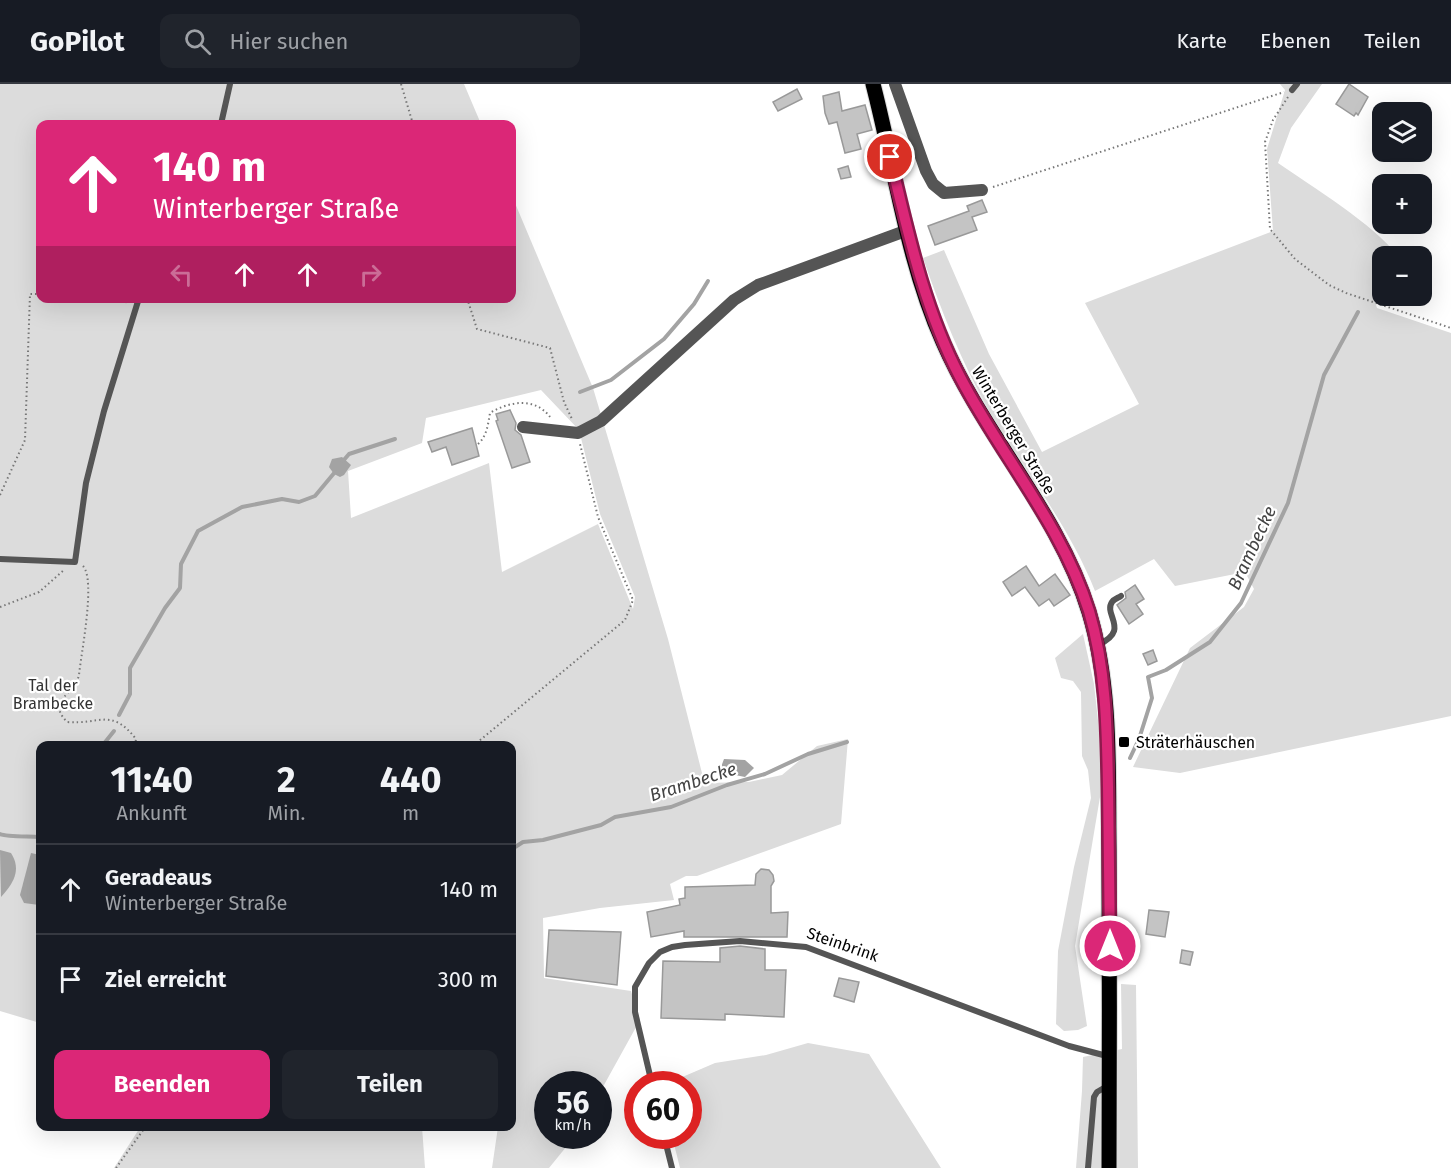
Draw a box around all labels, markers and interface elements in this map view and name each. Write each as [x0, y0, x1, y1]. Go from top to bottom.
search box [160, 14, 580, 68]
text: GoPilot [30, 25, 124, 58]
icon: search [181, 25, 214, 58]
text: Hier suchen [229, 28, 348, 55]
text: Karte [1176, 28, 1227, 54]
text: Ebenen [1260, 28, 1331, 54]
text: Teilen [1364, 28, 1421, 54]
map controls [1372, 102, 1432, 306]
button: layers [1372, 102, 1432, 162]
pin [864, 131, 915, 182]
icon: arrive [873, 140, 906, 173]
text: 140 m [153, 142, 266, 192]
icon: ahead [54, 144, 132, 222]
button: + [1372, 174, 1432, 234]
text: Winterberger Straße [153, 193, 399, 225]
button: − [1372, 246, 1432, 306]
icon: left [165, 258, 198, 291]
icon: ahead [228, 258, 261, 291]
icon: ahead [291, 258, 324, 291]
icon: right [354, 258, 387, 291]
street label: Winterberger Straße [968, 363, 1059, 498]
water label: Brambecke [1223, 503, 1281, 593]
park label: Tal der Brambecke [13, 676, 93, 713]
place label: Sträterhäuschen [1136, 733, 1255, 752]
marker: Sträterhäuschen [1117, 735, 1131, 749]
text: 11:40 [110, 758, 193, 802]
text: 2 [277, 758, 296, 802]
text: 440 [380, 758, 442, 802]
water label: Brambecke [647, 758, 739, 806]
text: Ankunft [117, 801, 187, 825]
text: Min. [268, 801, 305, 825]
text: m [402, 801, 419, 825]
text: Geradeaus [105, 864, 212, 891]
icon: ahead [54, 873, 87, 906]
text: 140 m [440, 876, 498, 903]
text: Winterberger Straße [105, 891, 287, 915]
position arrow [1078, 914, 1142, 978]
street label: Steinbrink [804, 923, 882, 966]
icon: arrive [54, 963, 87, 996]
text: Ziel erreicht [105, 966, 226, 993]
text: 300 m [438, 966, 498, 993]
button: Beenden [54, 1050, 270, 1119]
button: Teilen [282, 1050, 498, 1119]
speed limit sign: 60 [624, 1071, 702, 1149]
text: 56 [556, 1085, 589, 1121]
text: km/h [554, 1116, 592, 1134]

